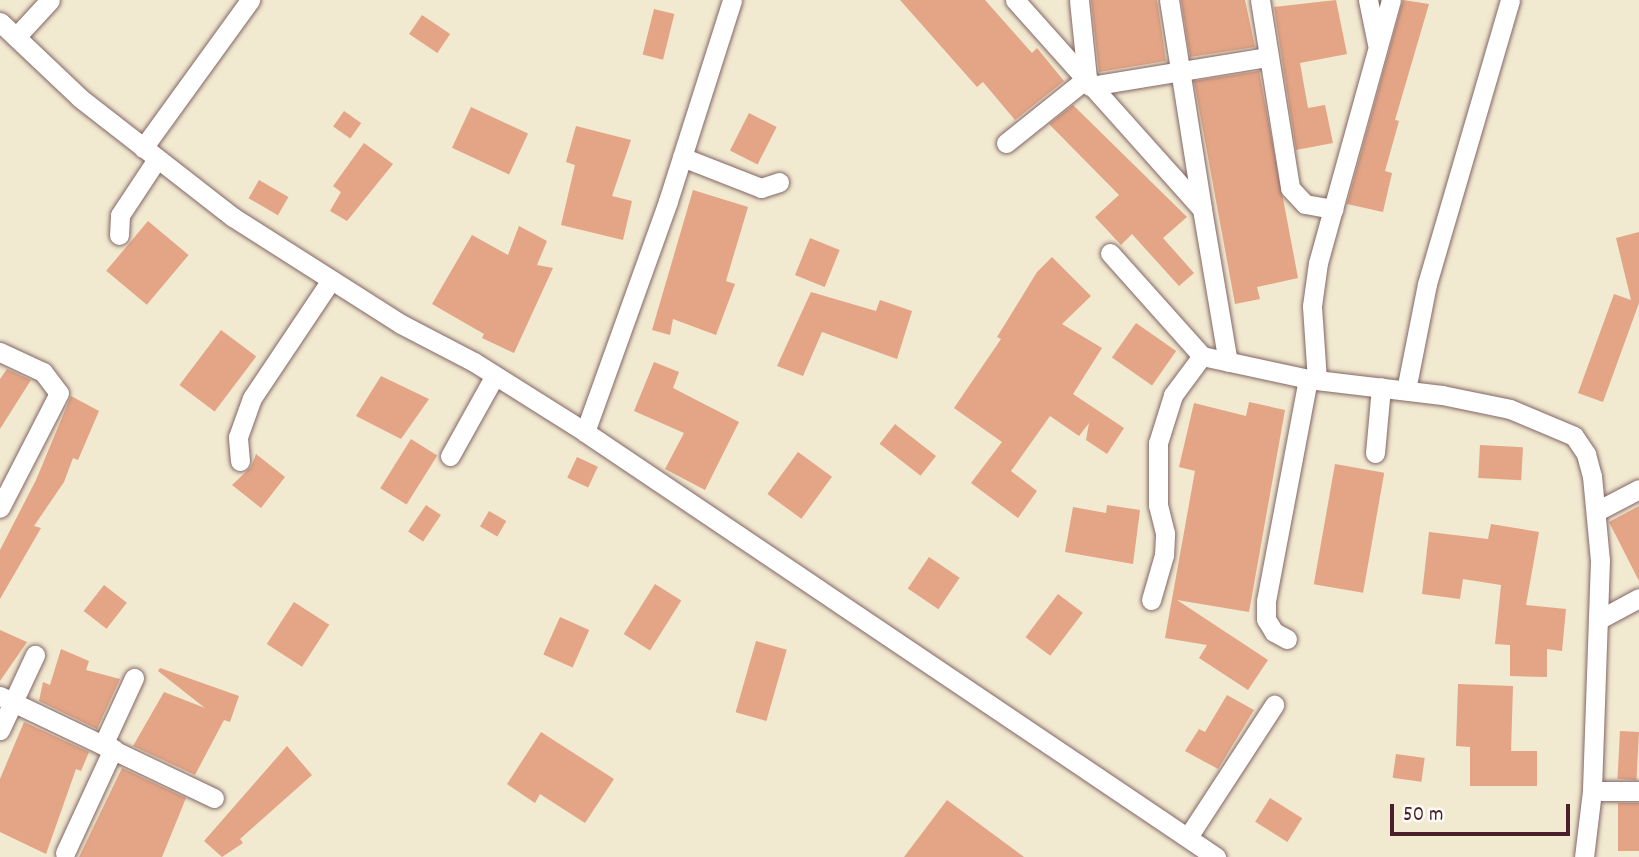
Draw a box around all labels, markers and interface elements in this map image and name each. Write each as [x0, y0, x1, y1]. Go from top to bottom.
scale bar [1394, 790, 1574, 834]
text: 50 m [1403, 801, 1443, 831]

